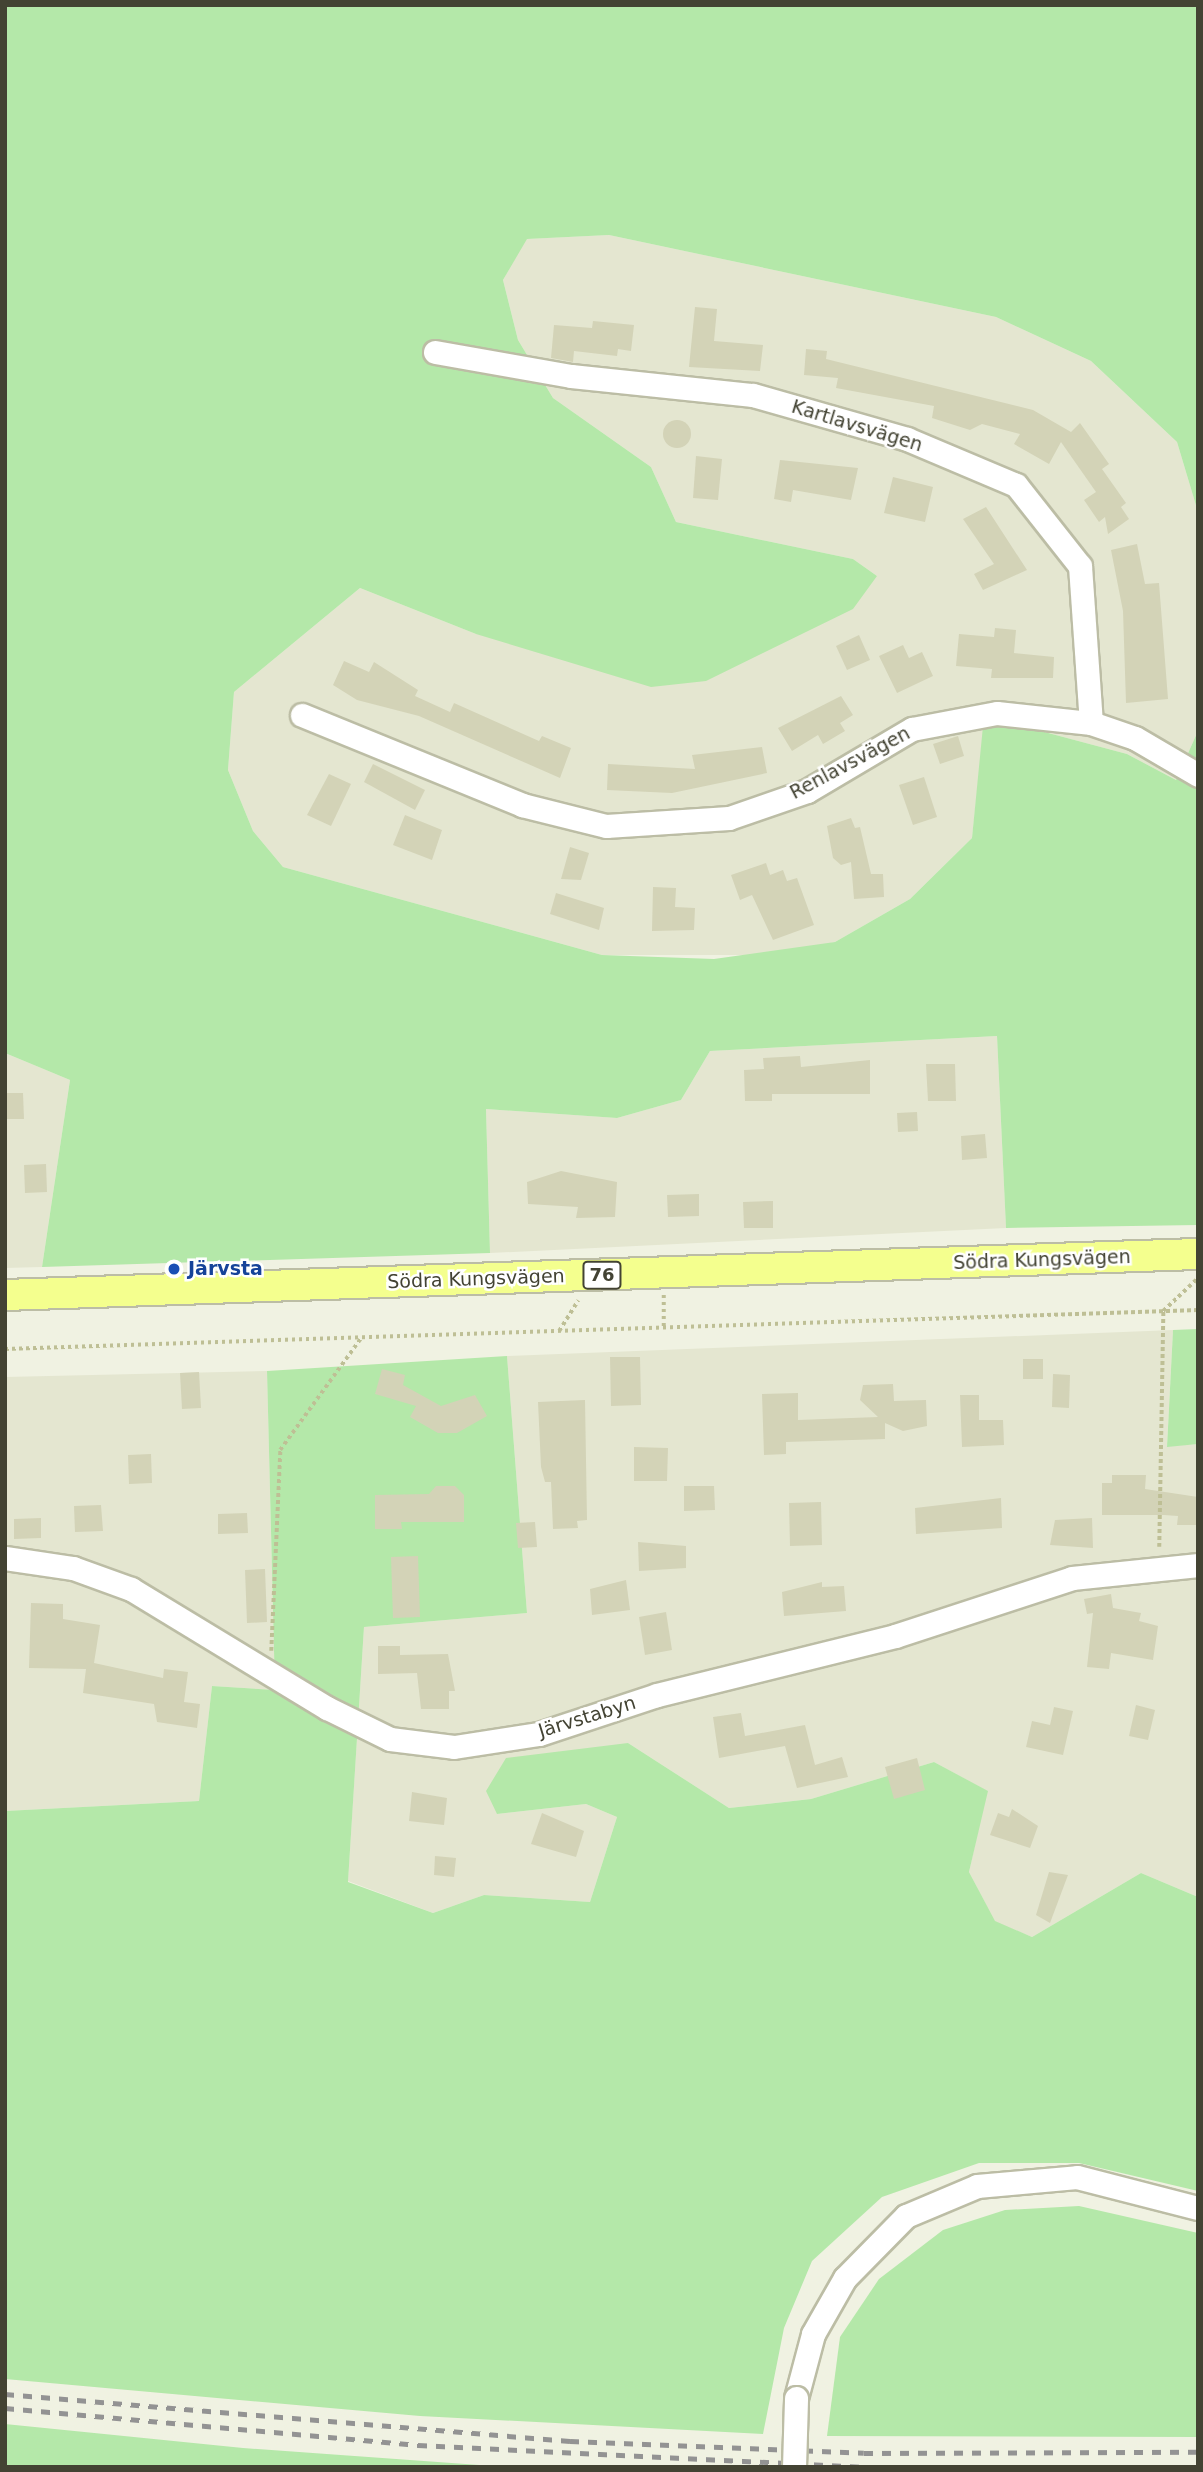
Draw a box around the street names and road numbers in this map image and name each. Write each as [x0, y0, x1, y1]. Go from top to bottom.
street label: Kartlavsvägen [789, 395, 925, 457]
street label: Renlavsvägen [786, 722, 914, 804]
street label: Södra Kungsvägen [953, 1246, 1131, 1274]
road number: 76 [581, 1260, 623, 1290]
street label: Södra Kungsvägen [387, 1265, 565, 1293]
street label: Järvstabyn [536, 1691, 638, 1743]

